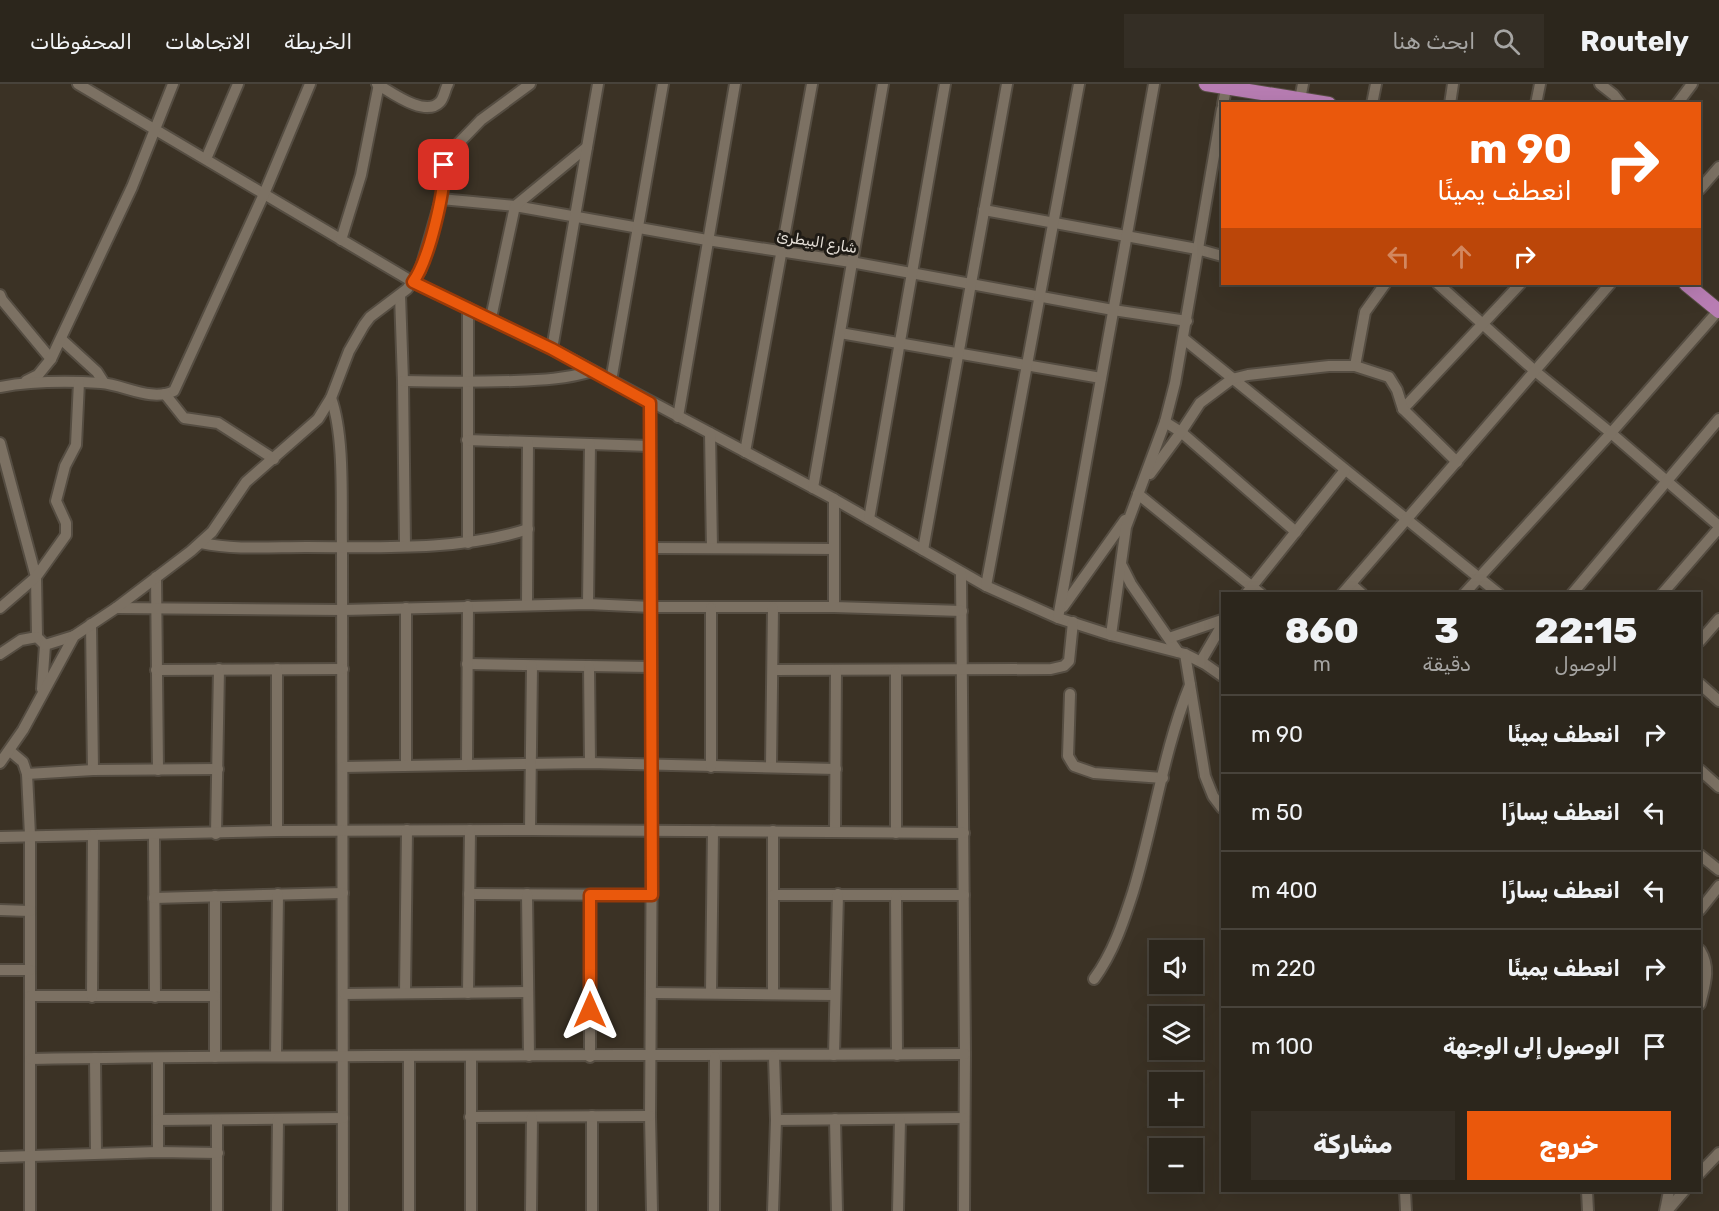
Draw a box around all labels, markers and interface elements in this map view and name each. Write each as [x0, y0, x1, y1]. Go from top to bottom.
search box [1124, 14, 1544, 68]
icon: search [1490, 25, 1523, 58]
text: Routely [1580, 25, 1689, 58]
text: ابحث هنا [1392, 28, 1475, 55]
text: المحفوظات [30, 29, 132, 54]
text: الاتجاهات [165, 29, 251, 54]
text: الخريطة [284, 29, 352, 54]
text: 90 m [1469, 124, 1572, 174]
icon: right [1593, 126, 1671, 204]
pin [418, 139, 469, 190]
icon: arrive [427, 148, 460, 181]
text: انعطف يمينًا [1437, 175, 1572, 207]
street label: شارع البيطرئ [775, 227, 859, 259]
icon: left [1382, 240, 1415, 273]
icon: ahead [1445, 240, 1478, 273]
icon: right [1508, 240, 1541, 273]
text: 860 [1285, 609, 1359, 652]
text: 3 [1434, 609, 1459, 652]
text: 22:15 [1535, 609, 1637, 652]
text: m [1313, 652, 1331, 676]
text: دقيقة [1423, 652, 1471, 676]
text: الوصول [1554, 652, 1617, 676]
icon: right [1638, 718, 1671, 751]
text: 90 m [1251, 721, 1303, 748]
text: انعطف يمينًا [1507, 721, 1620, 748]
icon: left [1638, 796, 1671, 829]
text: 50 m [1251, 799, 1303, 826]
text: انعطف يسارًا [1501, 799, 1620, 826]
icon: left [1638, 874, 1671, 907]
text: 400 m [1251, 877, 1318, 904]
text: انعطف يسارًا [1501, 877, 1620, 904]
map controls [1149, 940, 1203, 1192]
button: sound [1149, 940, 1203, 994]
icon: right [1638, 952, 1671, 985]
text: 220 m [1251, 955, 1316, 982]
text: انعطف يمينًا [1507, 955, 1620, 982]
position arrow [558, 978, 622, 1042]
button: layers [1149, 1006, 1203, 1060]
icon: arrive [1638, 1030, 1671, 1063]
text: 100 m [1251, 1033, 1313, 1060]
text: الوصول إلى الوجهة [1443, 1033, 1620, 1060]
button: + [1149, 1072, 1203, 1126]
button: مشاركة [1251, 1111, 1455, 1180]
button: خروج [1467, 1111, 1671, 1180]
button: − [1149, 1138, 1203, 1192]

